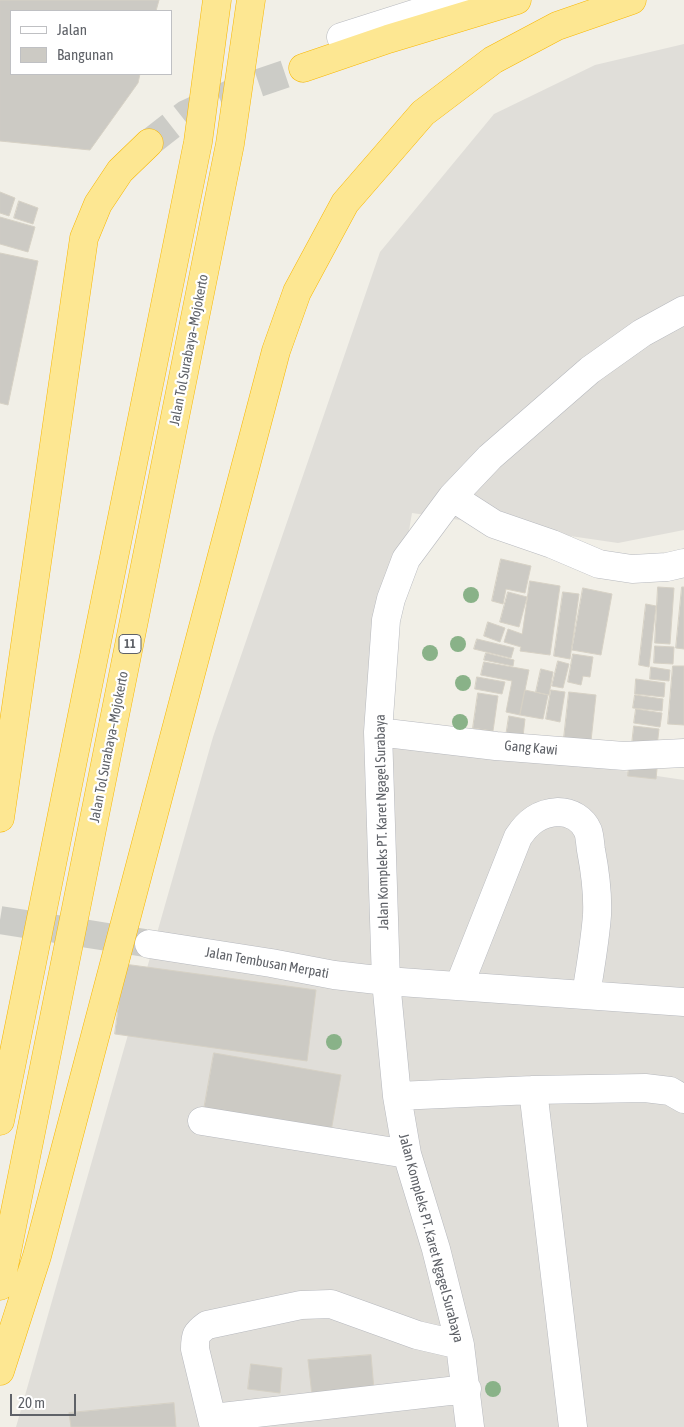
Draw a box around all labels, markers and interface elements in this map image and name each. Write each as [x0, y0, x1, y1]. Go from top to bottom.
legend [10, 10, 172, 75]
text: Jalan [57, 21, 87, 38]
text: Bangunan [57, 46, 114, 63]
street label: Jalan Tol Surabaya–Mojokerto [166, 273, 212, 427]
road number: 11 [119, 634, 141, 654]
street label: Jalan Tol Surabaya–Mojokerto [86, 670, 132, 824]
street label: Jalan Kompleks PT. Karet Ngagel Surabaya [372, 714, 392, 930]
street label: Gang Kawi [504, 737, 558, 759]
street label: Jalan Tembusan Merpati [204, 944, 330, 982]
street label: Jalan Kompleks PT. Karet Ngagel Surabaya [395, 1132, 467, 1344]
scale bar [12, 1384, 79, 1416]
text: 20 m [18, 1394, 45, 1411]

